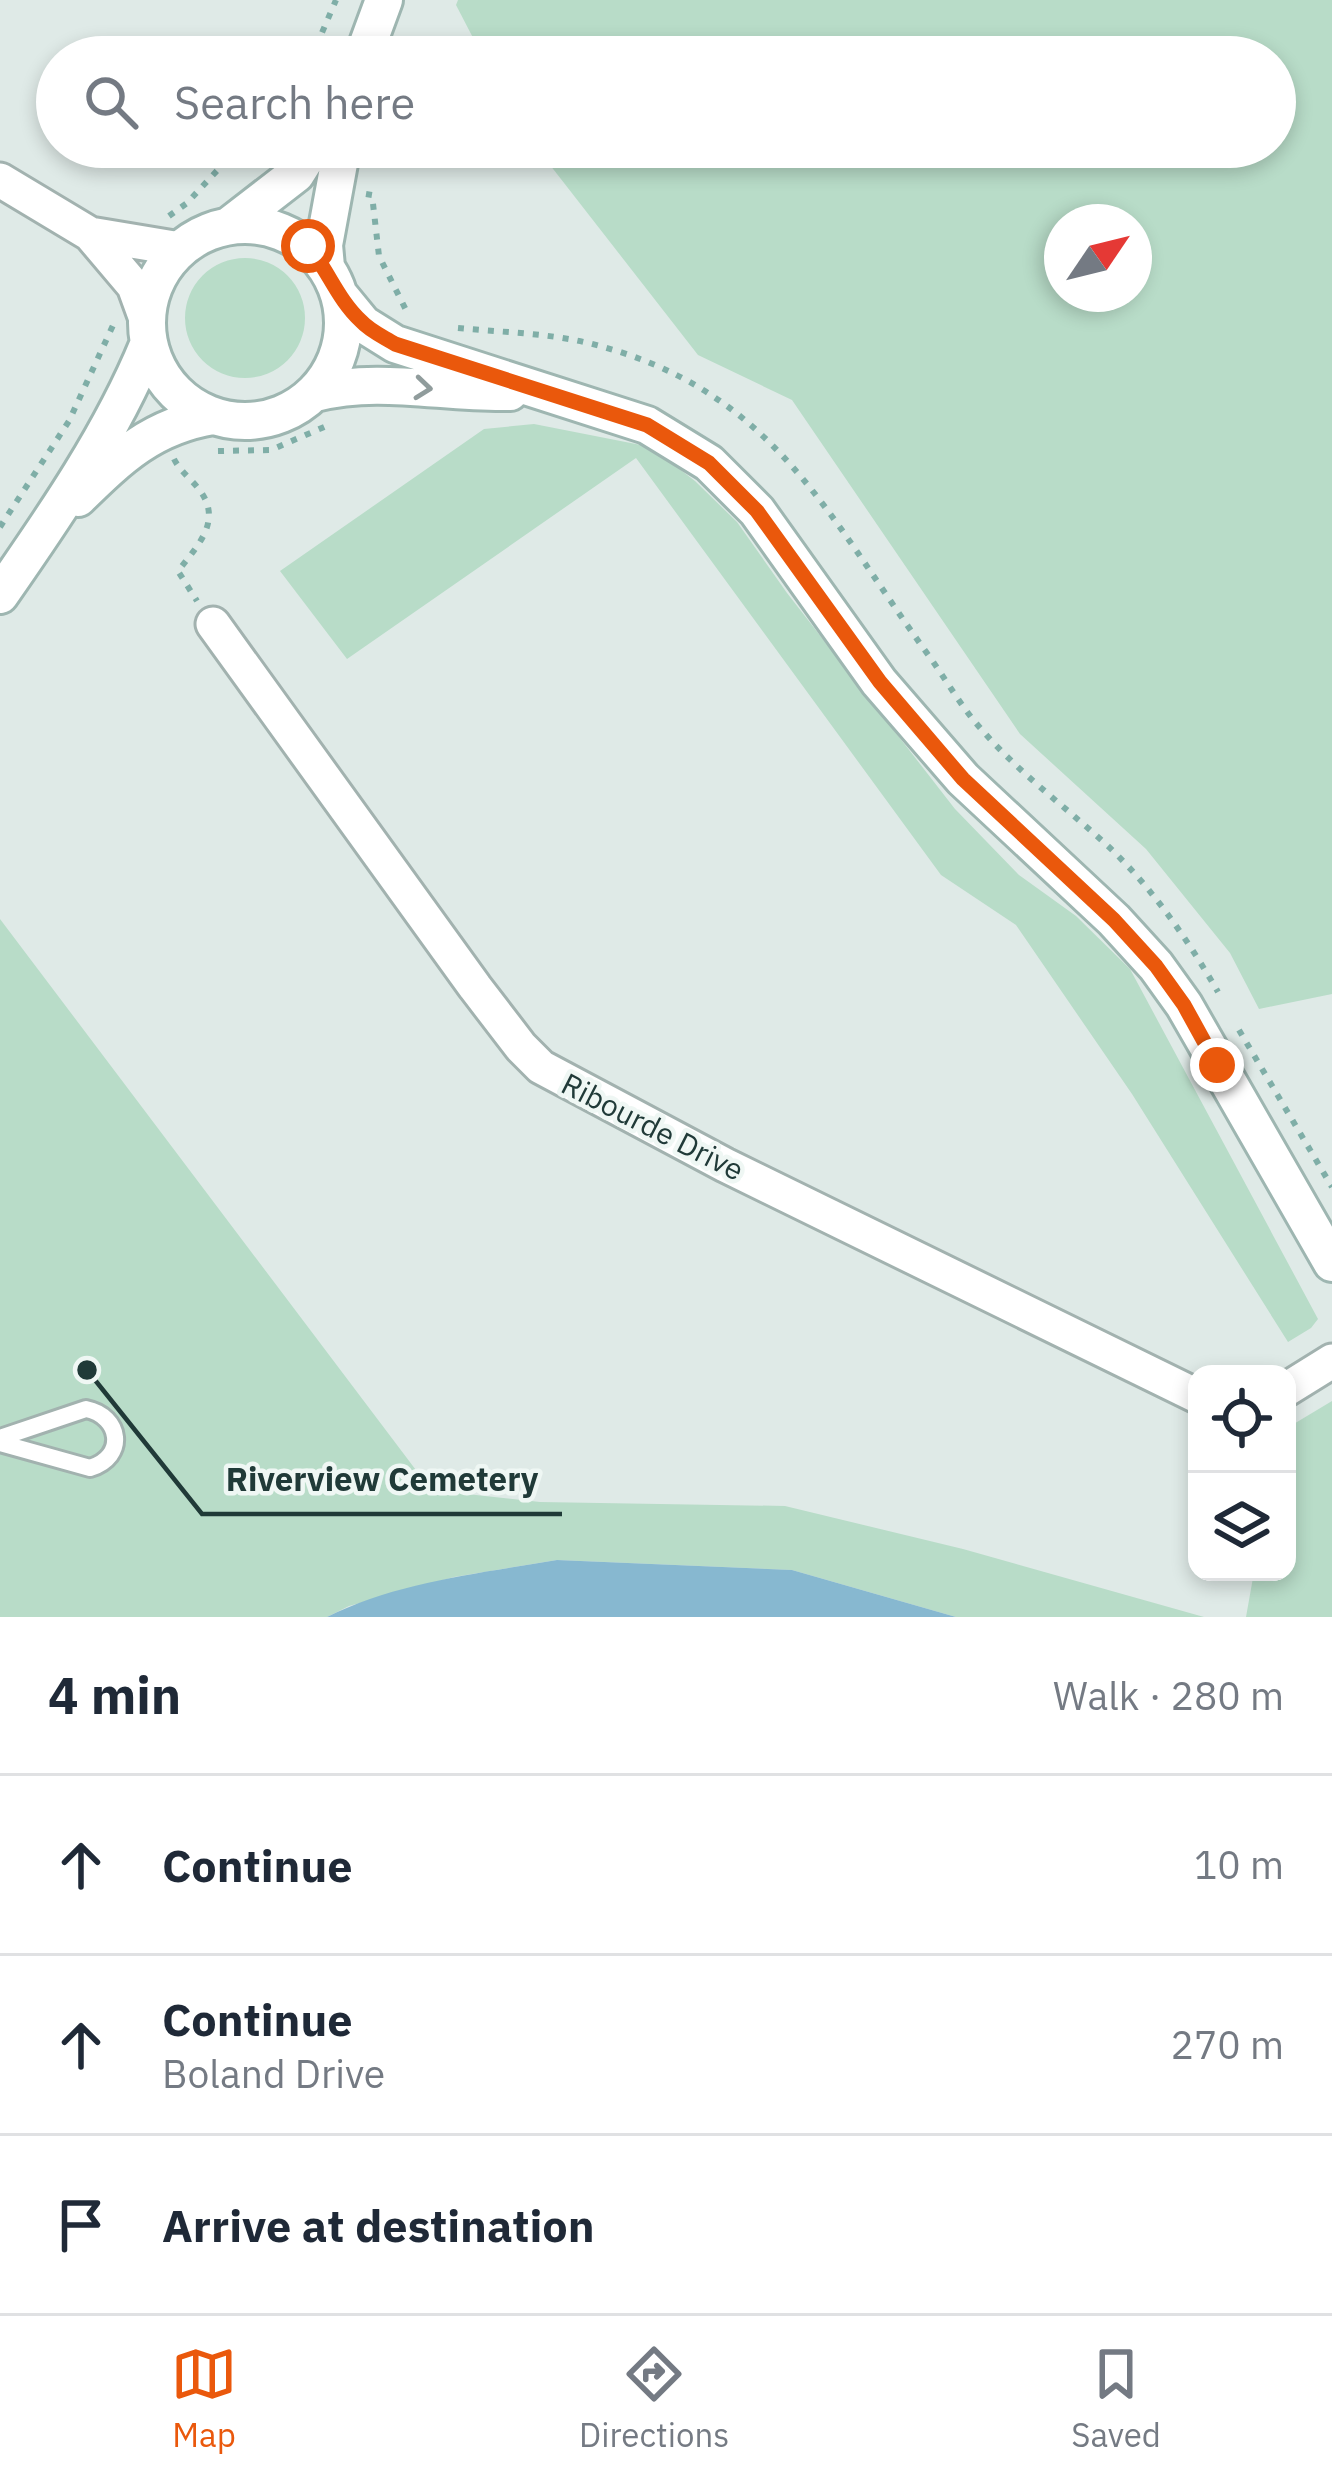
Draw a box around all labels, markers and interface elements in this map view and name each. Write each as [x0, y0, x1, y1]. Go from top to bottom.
search box [36, 36, 1296, 168]
icon: search [78, 69, 144, 135]
text: Search here [174, 73, 415, 131]
north arrow [1044, 204, 1152, 312]
route start [281, 219, 335, 273]
one-way arrow [413, 374, 433, 400]
route end [1190, 1038, 1244, 1092]
street label: Ribourde Drive [555, 1063, 751, 1189]
map controls [1188, 1365, 1296, 1581]
button: locate [1188, 1365, 1296, 1473]
callout: Riverview Cemetery [202, 1445, 562, 1514]
text: Riverview Cemetery [226, 1457, 539, 1500]
button: layers [1188, 1473, 1296, 1581]
text: 4 min [48, 1662, 181, 1728]
text: Walk · 280 m [1053, 1670, 1284, 1721]
icon: ahead [48, 1832, 114, 1898]
text: Continue [162, 1836, 353, 1894]
text: 10 m [1194, 1839, 1284, 1890]
text: Continue [162, 1990, 353, 2048]
icon: ahead [48, 2012, 114, 2078]
text: 270 m [1171, 2019, 1284, 2070]
text: Boland Drive [162, 2048, 385, 2099]
icon: arrive [48, 2192, 114, 2258]
text: Arrive at destination [162, 2196, 595, 2254]
tab: Map [171, 2341, 237, 2456]
tab: Directions [579, 2341, 729, 2456]
tab: Saved [1071, 2341, 1161, 2456]

